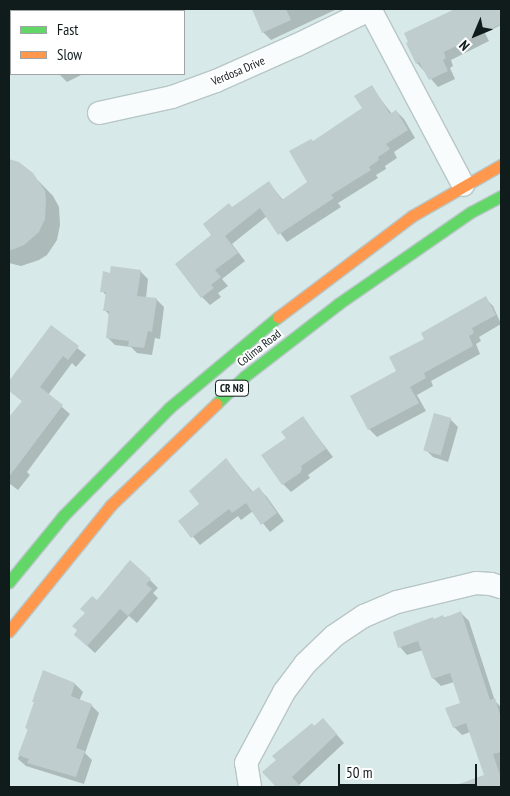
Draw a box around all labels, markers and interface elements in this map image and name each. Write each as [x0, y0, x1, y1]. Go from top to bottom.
legend [10, 10, 185, 75]
north arrow [450, 10, 500, 60]
text: Fast [57, 20, 78, 39]
text: N [455, 37, 473, 55]
text: Slow [57, 45, 82, 64]
street label: Verdosa Drive [209, 53, 267, 89]
street label: Colima Road [234, 327, 284, 369]
road number: CR N8 [214, 379, 250, 396]
scale bar [340, 754, 479, 786]
text: 50 m [346, 763, 372, 782]

